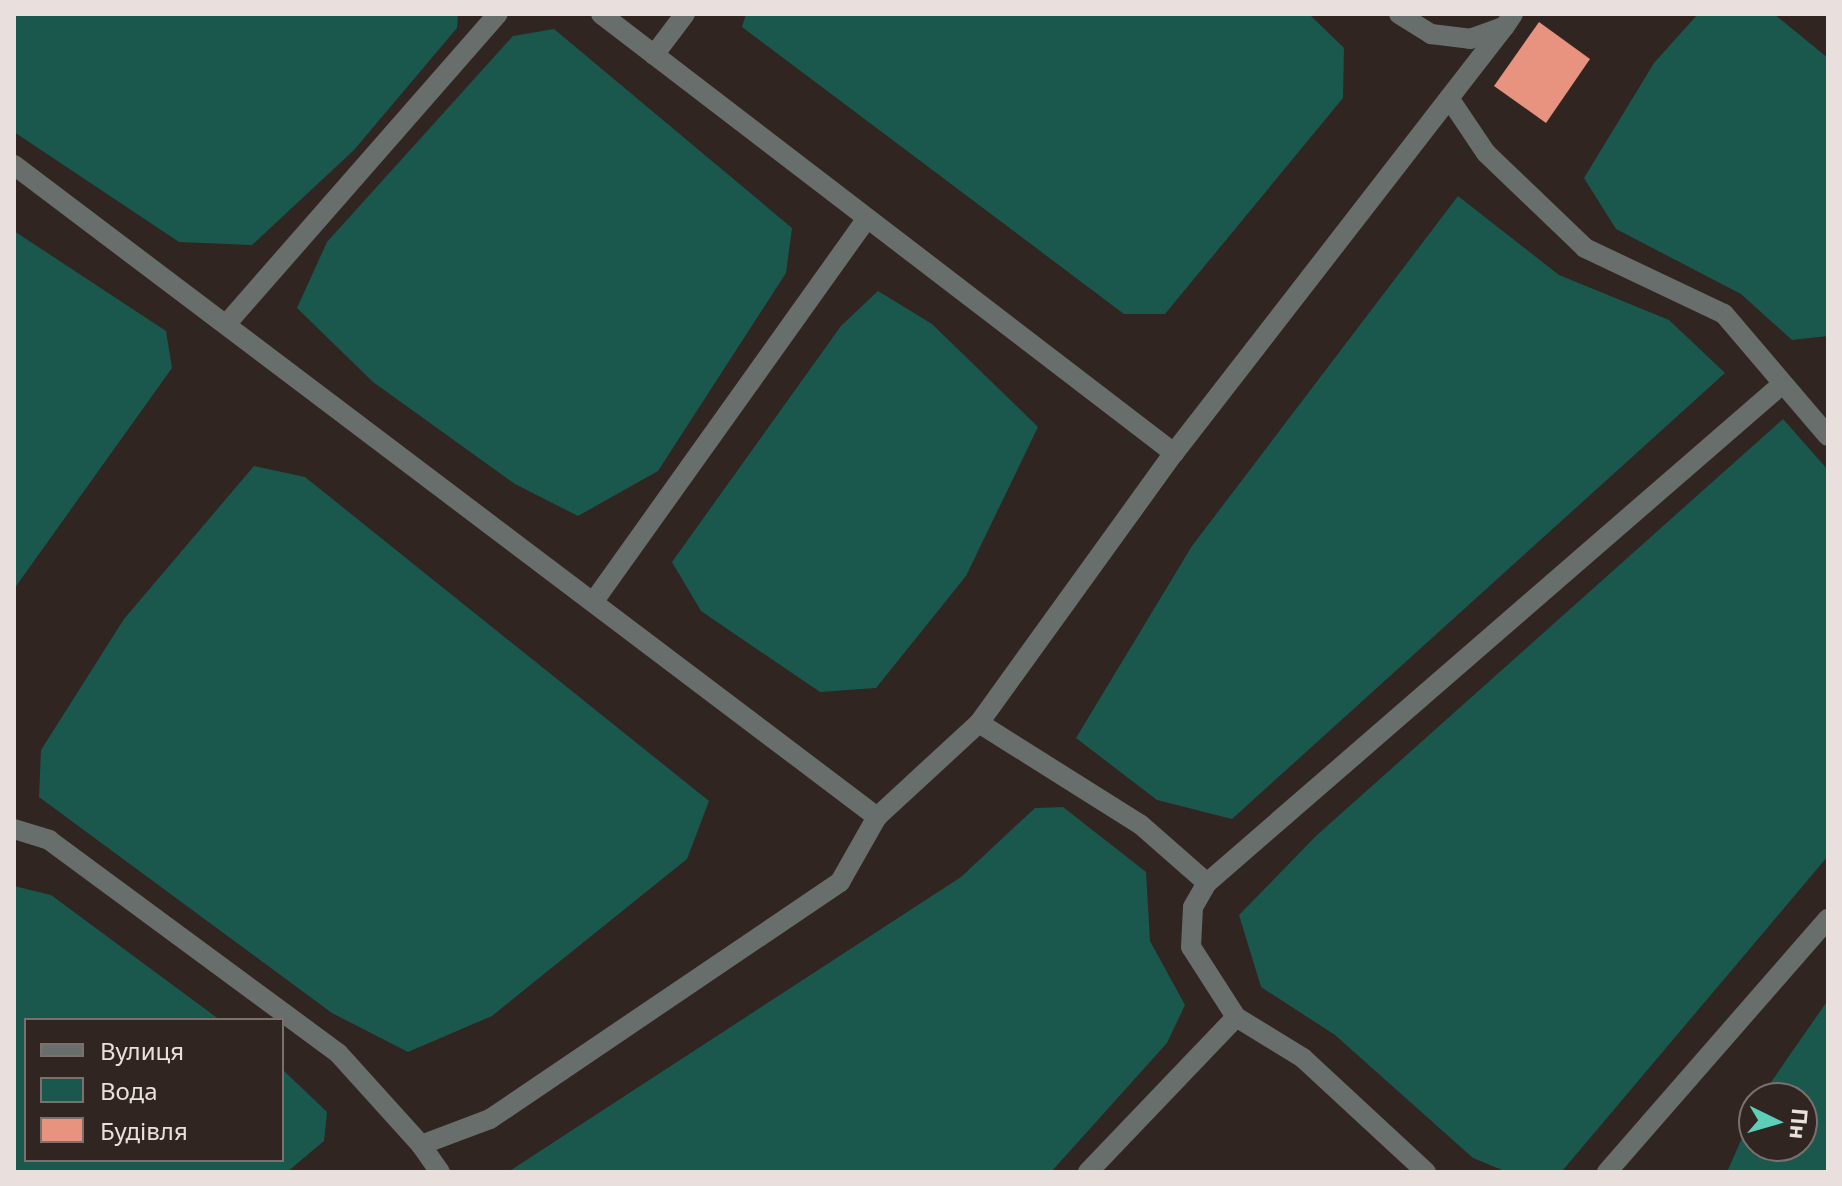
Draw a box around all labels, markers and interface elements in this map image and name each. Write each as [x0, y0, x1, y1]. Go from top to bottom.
legend [24, 1018, 284, 1162]
text: Вулиця [100, 1034, 184, 1067]
text: Вода [100, 1074, 158, 1107]
north arrow [1738, 1082, 1818, 1162]
text: Пн [1784, 1107, 1816, 1141]
text: Будівля [100, 1114, 188, 1147]

